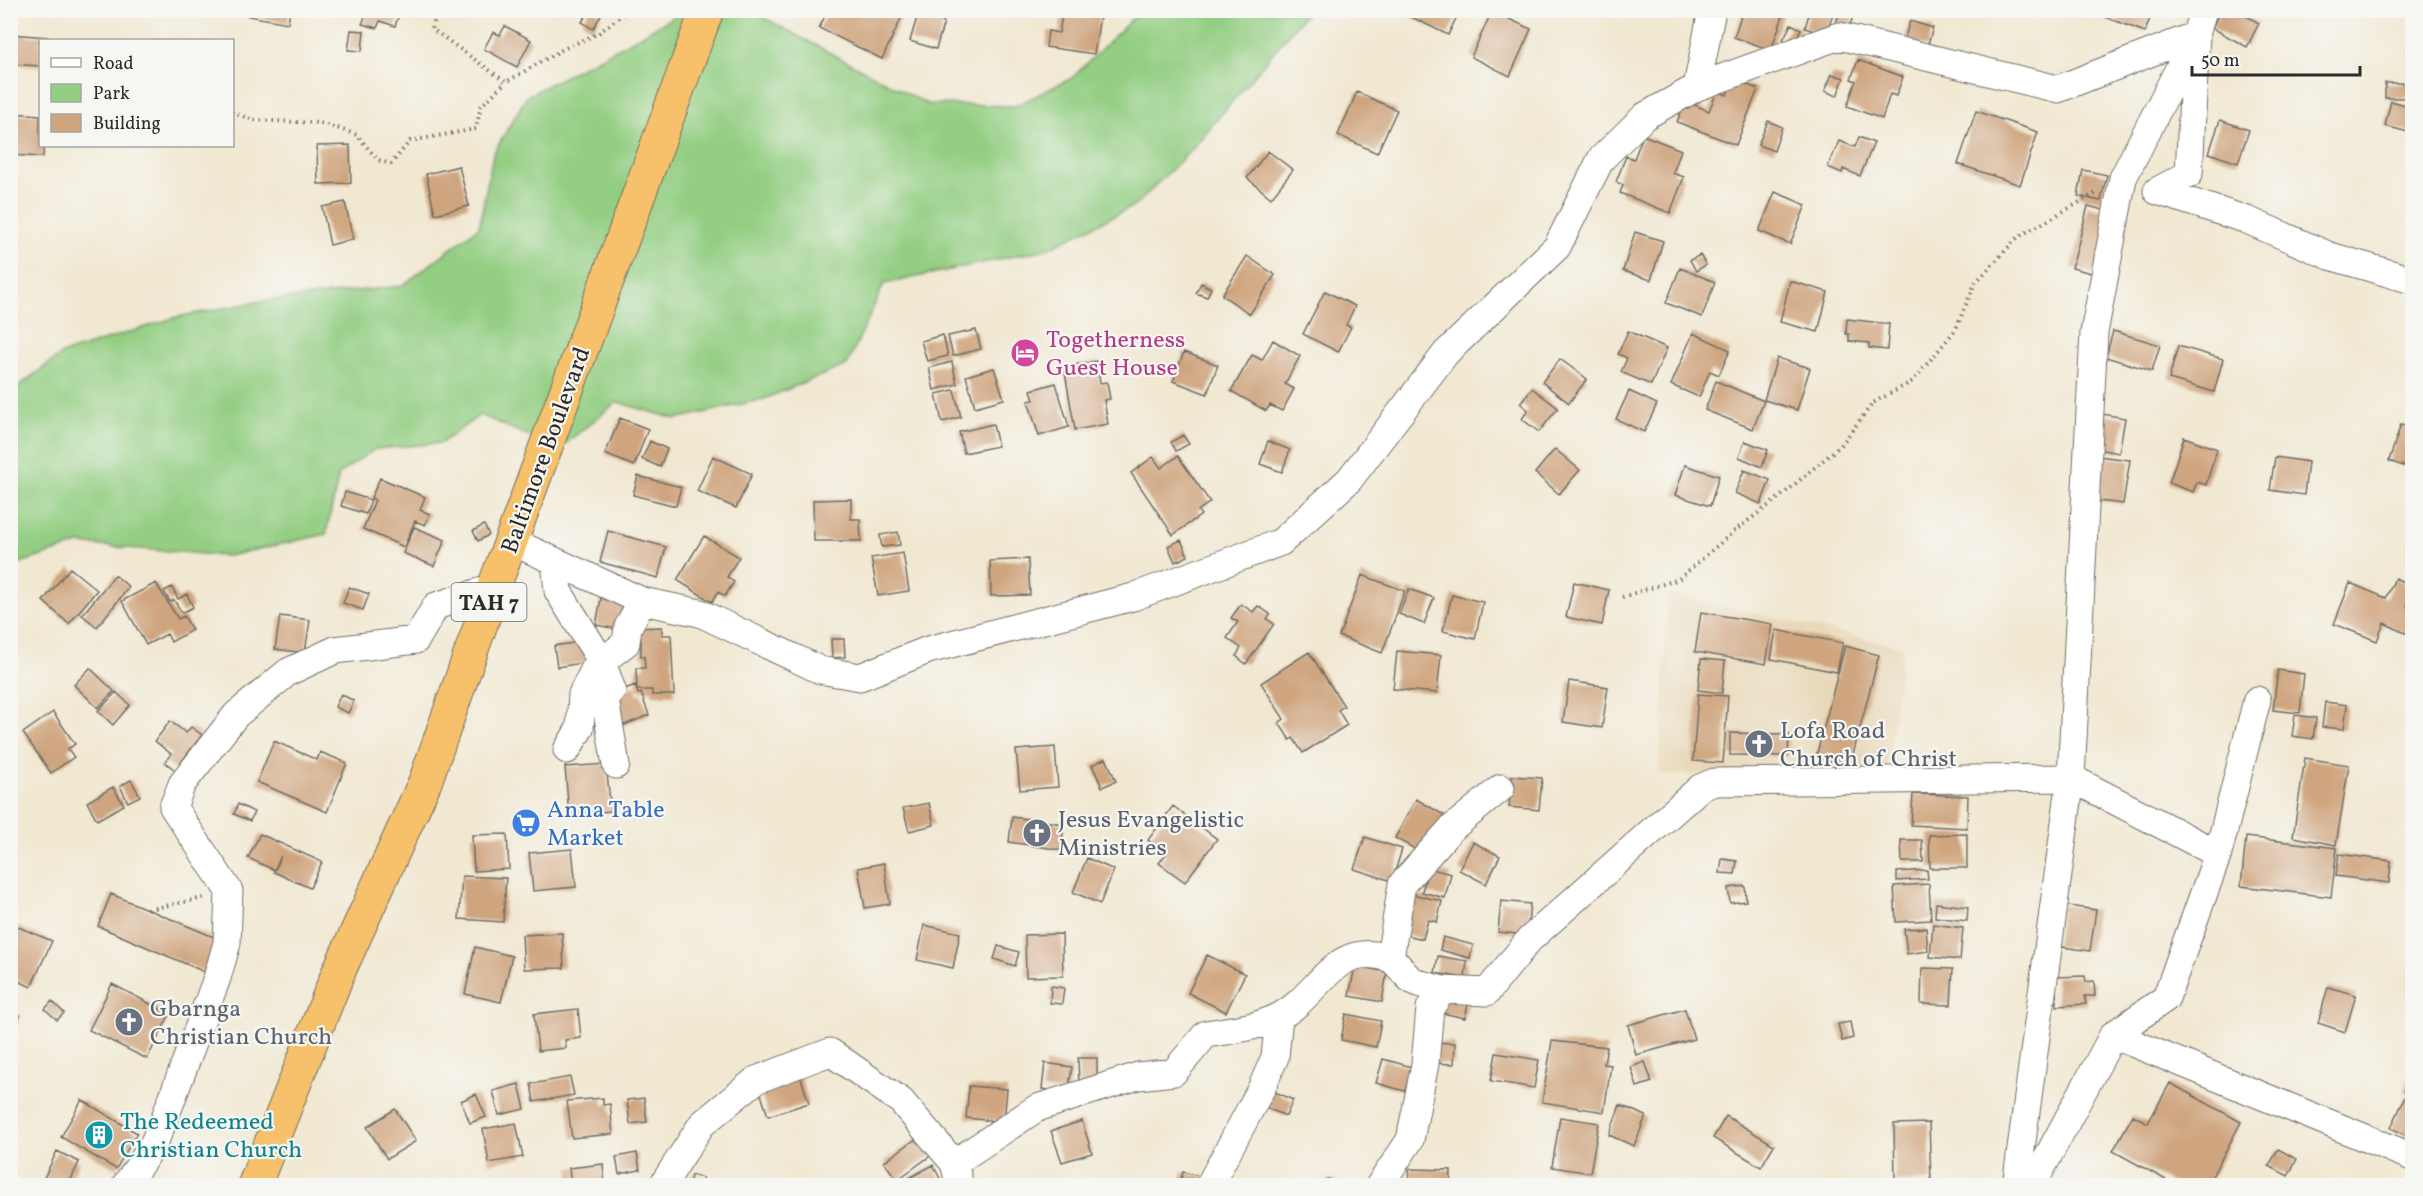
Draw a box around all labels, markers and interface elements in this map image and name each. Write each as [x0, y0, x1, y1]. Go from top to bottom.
legend [39, 39, 234, 147]
scale bar [2192, 39, 2360, 77]
text: 50 m [2201, 49, 2240, 74]
text: Road [93, 52, 134, 77]
text: Park [93, 82, 130, 107]
text: Building [93, 112, 161, 137]
place label: Togetherness Guest House [1046, 324, 1185, 386]
hotel icon: Togetherness Guest House [1009, 337, 1041, 369]
street label: Baltimore Boulevard [494, 343, 600, 559]
road number: TAH 7 [452, 583, 526, 621]
place label: Lofa Road Church of Christ [1780, 715, 1957, 777]
church icon: Lofa Road Church of Christ [1743, 728, 1775, 760]
place label: Anna Table Market [547, 794, 665, 856]
place label: Jesus Evangelistic Ministries [1058, 804, 1244, 866]
supermarket icon: Anna Table Market [510, 807, 542, 839]
church icon: Jesus Evangelistic Ministries [1021, 817, 1053, 849]
place label: Gbarnga Christian Church [150, 993, 332, 1055]
church icon: Gbarnga Christian Church [113, 1006, 145, 1038]
place label: The Redeemed Christian Church [120, 1106, 302, 1168]
building icon: The Redeemed Christian Church [83, 1119, 115, 1151]

